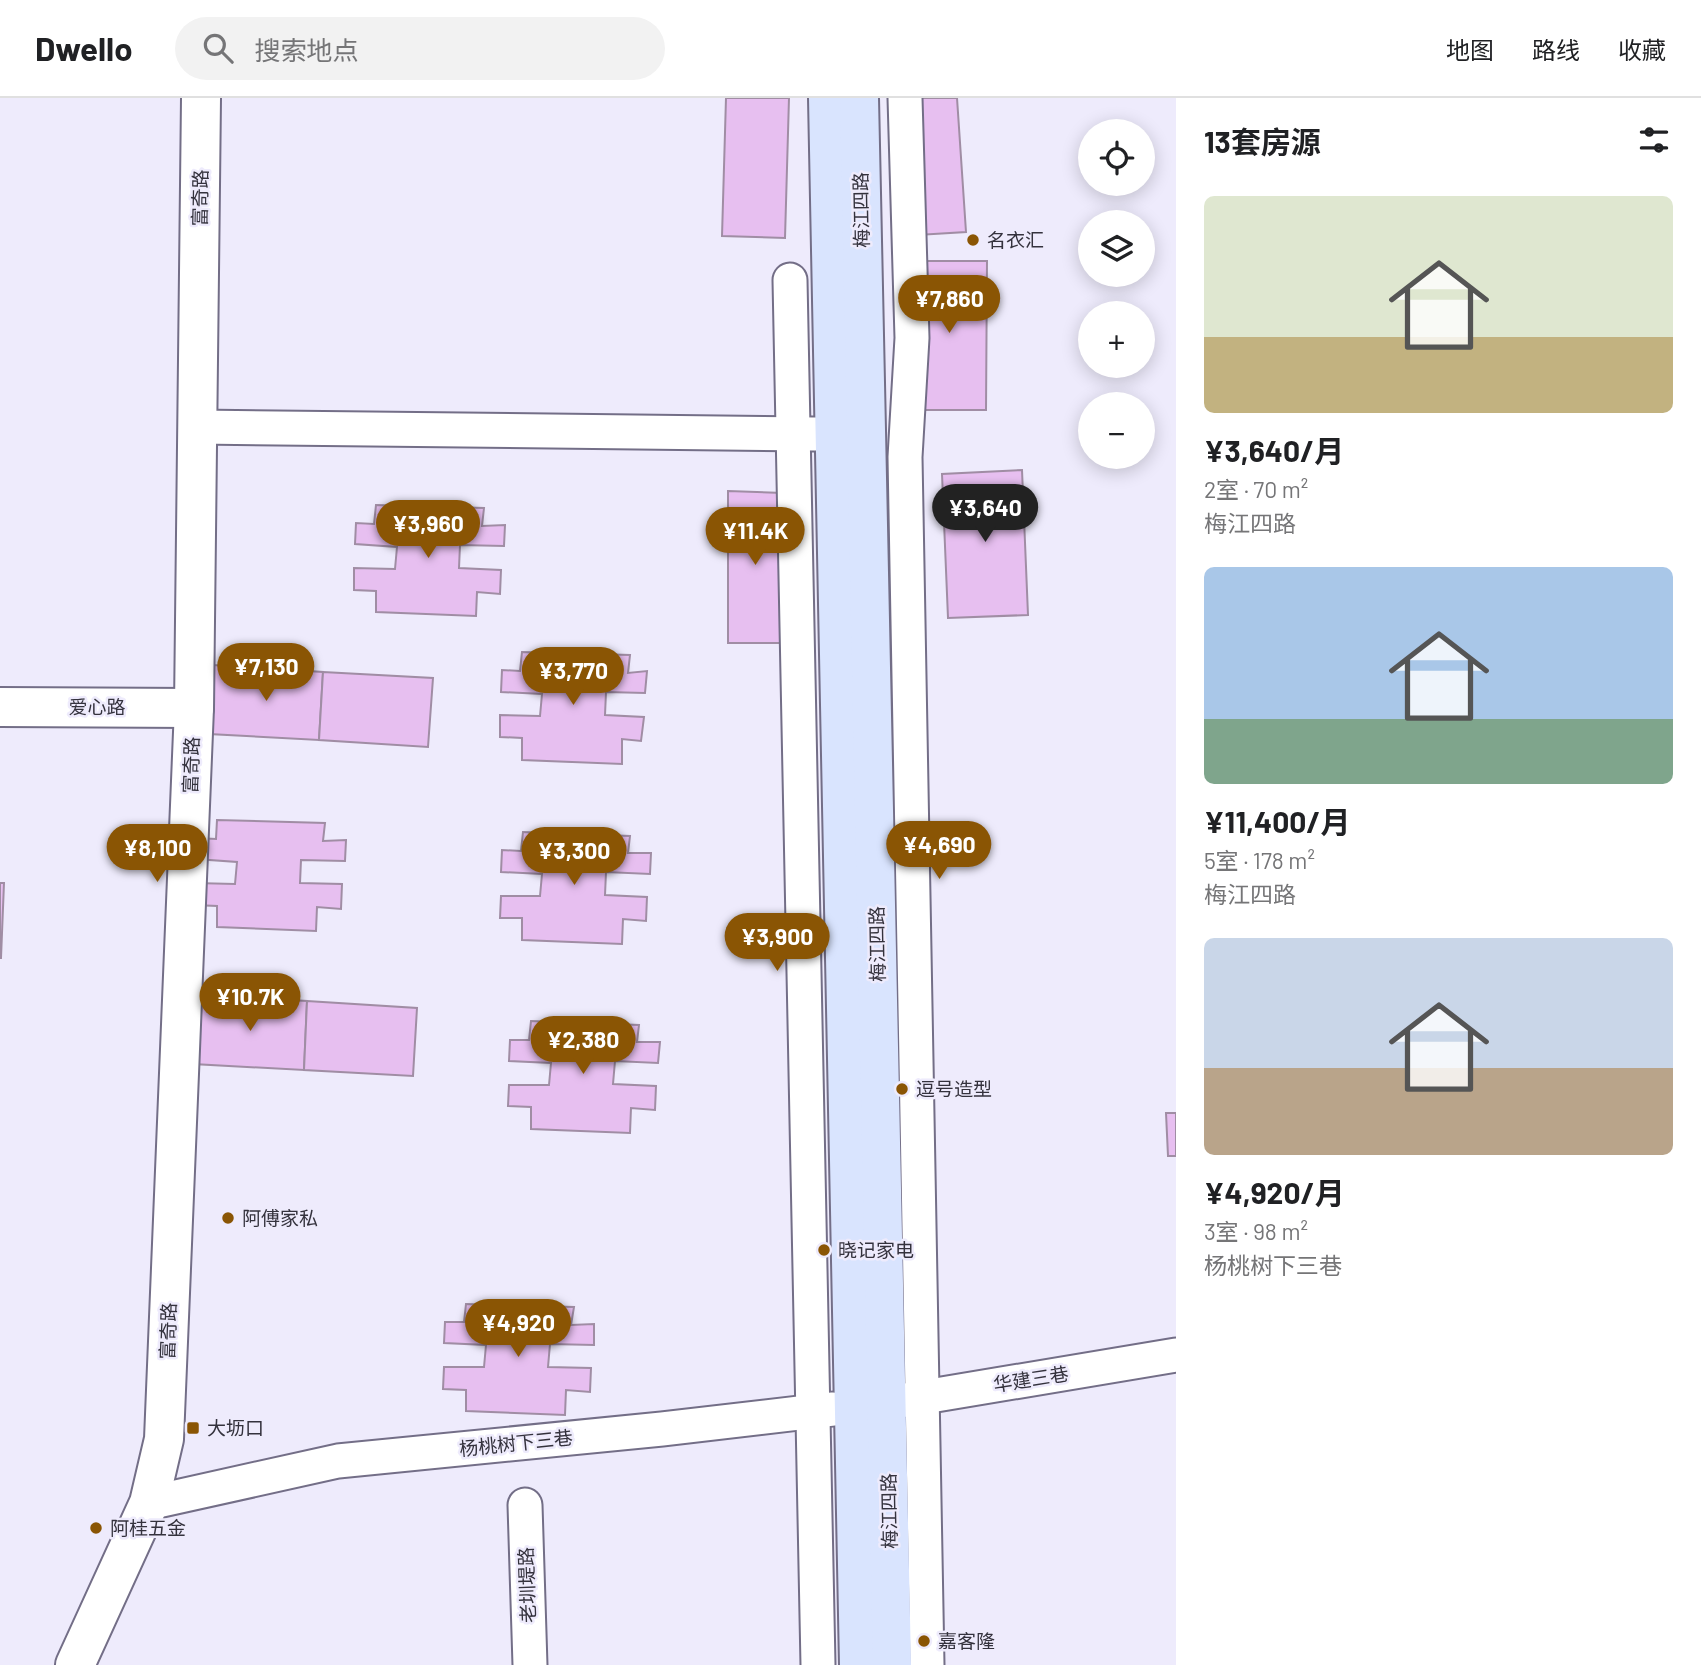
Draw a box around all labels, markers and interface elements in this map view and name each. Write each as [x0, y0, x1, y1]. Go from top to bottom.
search box [175, 17, 665, 80]
text: Dwello [35, 28, 133, 68]
icon: search [199, 29, 237, 67]
text: 搜索地点 [255, 34, 359, 65]
text: 地图 [1446, 35, 1494, 64]
text: 路线 [1532, 35, 1580, 64]
text: 收藏 [1618, 35, 1666, 64]
map controls [1078, 119, 1155, 469]
button: locate [1078, 119, 1155, 196]
icon: filters [1635, 121, 1673, 159]
text: 13套房源 [1204, 123, 1321, 159]
street label: 富奇路 [188, 169, 211, 227]
street label: 梅江四路 [848, 172, 873, 248]
button: layers [1078, 210, 1155, 287]
place label: 名衣汇 [987, 228, 1044, 251]
marker: 名衣汇 [965, 232, 981, 248]
icon: home [1376, 242, 1502, 368]
pin: ¥7,860 [892, 275, 1006, 335]
text: ¥7,860 [914, 284, 984, 312]
button: + [1078, 301, 1155, 378]
button: − [1078, 392, 1155, 469]
text: ¥3,640/月 [1204, 432, 1344, 468]
text: 2室 · 70 m² [1204, 475, 1308, 503]
pin: ¥3,640 [928, 484, 1042, 544]
text: ¥3,640 [948, 493, 1022, 521]
pin: ¥3,960 [371, 500, 485, 560]
pin: ¥11.4K [698, 508, 812, 567]
text: ¥3,960 [392, 509, 464, 537]
text: 梅江四路 [1204, 509, 1296, 537]
text: ¥11.4K [722, 516, 788, 544]
icon: home [1376, 613, 1502, 739]
pin: ¥7,130 [209, 644, 323, 703]
pin: ¥3,770 [516, 648, 630, 707]
text: ¥7,130 [233, 652, 299, 680]
text: ¥3,770 [538, 656, 608, 684]
street label: 爱心路 [68, 695, 126, 718]
street label: 富奇路 [178, 736, 203, 794]
text: ¥11,400/月 [1204, 803, 1351, 839]
pin: ¥4,690 [882, 822, 996, 881]
pin: ¥8,100 [100, 824, 214, 884]
pin: ¥3,300 [517, 828, 631, 887]
text: ¥4,690 [902, 830, 976, 858]
text: ¥8,100 [123, 833, 191, 861]
text: ¥3,300 [538, 836, 610, 864]
text: 5室 · 178 m² [1204, 846, 1315, 874]
text: 梅江四路 [1204, 880, 1296, 908]
street label: 梅江四路 [864, 906, 889, 982]
pin: ¥3,900 [720, 914, 834, 973]
text: ¥3,900 [741, 922, 813, 950]
pin: ¥10.7K [193, 974, 307, 1033]
text: ¥10.7K [215, 982, 285, 1010]
icon: home [1376, 984, 1502, 1110]
pin: ¥2,380 [526, 1016, 640, 1076]
text: ¥2,380 [547, 1025, 619, 1053]
place label: 逗号造型 [916, 1077, 992, 1100]
marker: 逗号造型 [894, 1081, 910, 1097]
text: ¥4,920/月 [1204, 1174, 1345, 1210]
place label: 阿傅家私 [242, 1206, 318, 1229]
marker: 阿傅家私 [220, 1210, 236, 1226]
text: 3室 · 98 m² [1204, 1217, 1308, 1245]
place label: 晓记家电 [838, 1238, 914, 1261]
marker: 晓记家电 [816, 1242, 832, 1258]
text: 杨桃树下三巷 [1204, 1251, 1342, 1279]
pin: ¥4,920 [461, 1300, 575, 1359]
street label: 富奇路 [155, 1302, 180, 1360]
text: ¥4,920 [481, 1308, 555, 1336]
street label: 华建三巷 [992, 1361, 1070, 1396]
place label: 大坜口 [207, 1416, 264, 1439]
marker: 大坜口 [185, 1420, 201, 1436]
street label: 杨桃树下三巷 [458, 1425, 574, 1460]
street label: 梅江四路 [876, 1473, 901, 1549]
place label: 阿桂五金 [110, 1516, 186, 1539]
marker: 阿桂五金 [88, 1520, 104, 1536]
street label: 老圳堤路 [514, 1547, 539, 1623]
place label: 嘉客隆 [938, 1629, 995, 1652]
marker: 嘉客隆 [916, 1633, 932, 1649]

